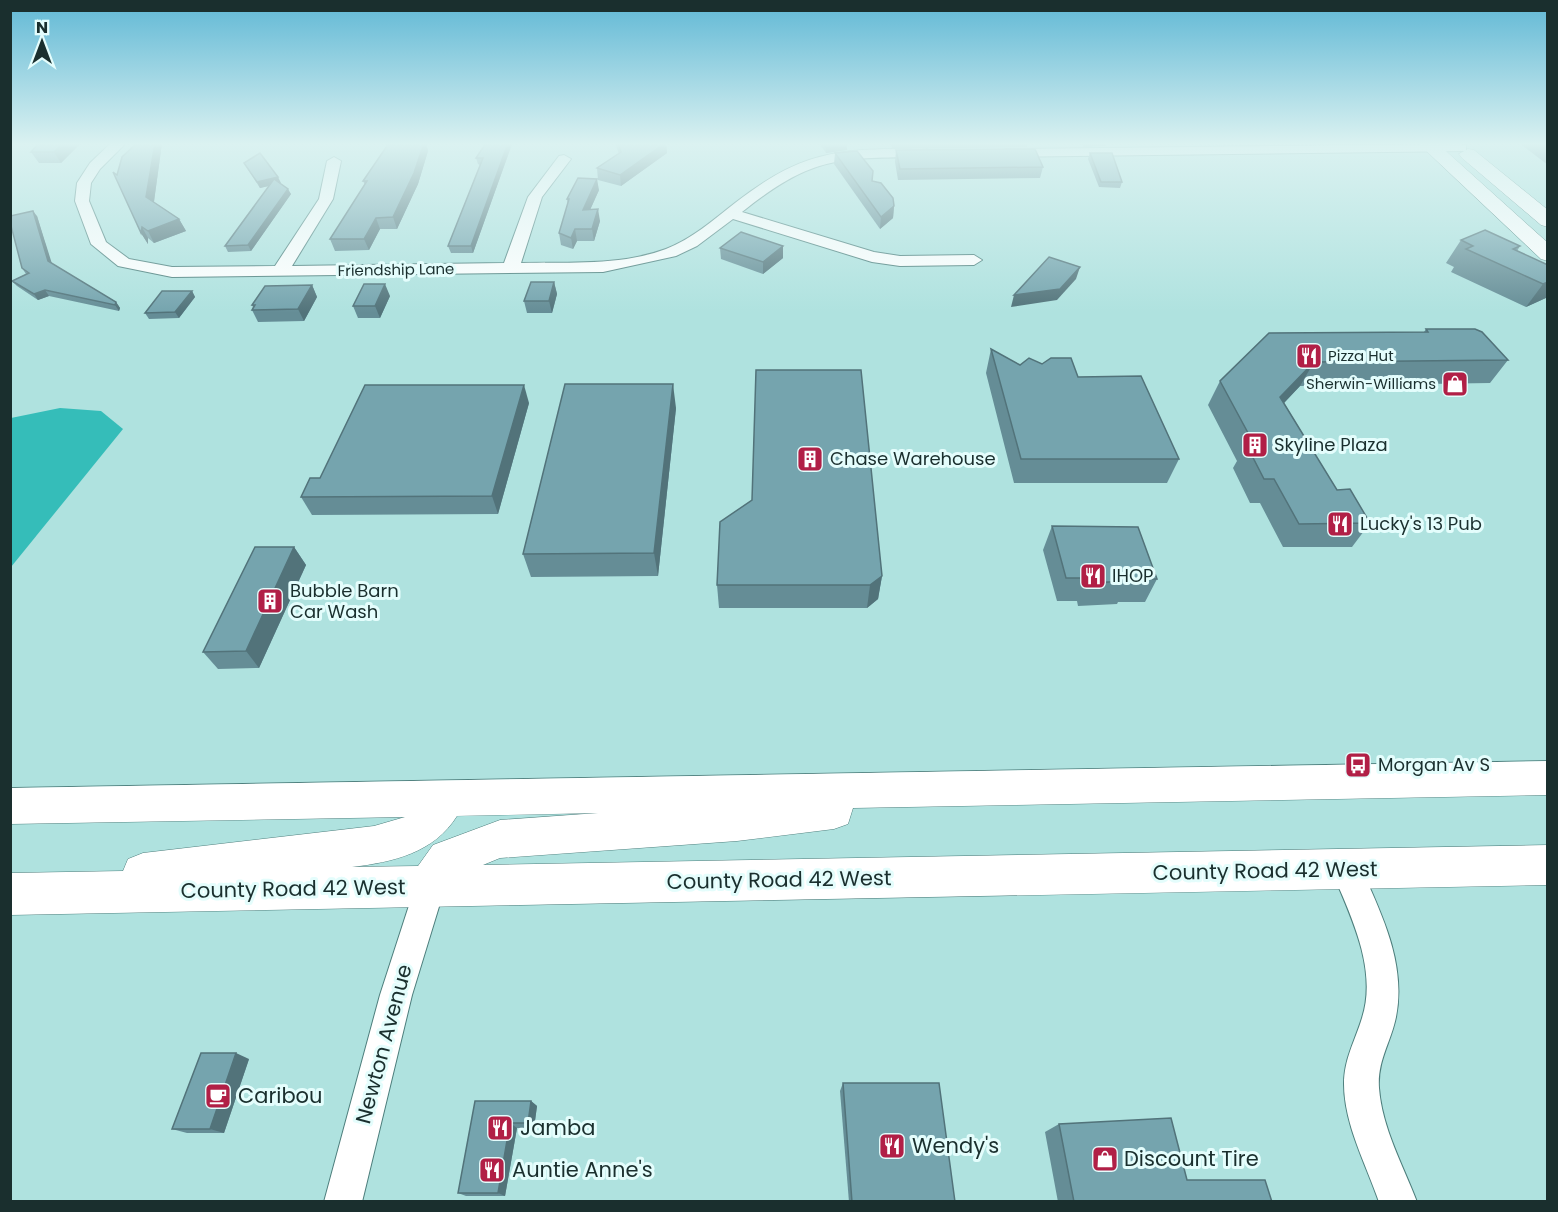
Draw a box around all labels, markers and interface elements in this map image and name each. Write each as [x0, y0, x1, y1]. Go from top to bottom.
north arrow [12, 12, 72, 72]
text: N [36, 16, 48, 39]
street label: Friendship Lane [337, 258, 455, 281]
restaurant icon: Pizza Hut [1294, 341, 1324, 371]
place label: Pizza Hut [1328, 345, 1394, 366]
shop icon: Sherwin-Williams [1440, 369, 1470, 399]
place label: Sherwin-Williams [1306, 373, 1436, 394]
building icon: Skyline Plaza [1240, 430, 1270, 460]
place label: Skyline Plaza [1274, 432, 1388, 457]
building icon: Chase Warehouse [795, 444, 825, 474]
place label: Chase Warehouse [830, 446, 996, 471]
restaurant icon: Lucky's 13 Pub [1325, 509, 1355, 539]
place label: Lucky's 13 Pub [1360, 511, 1482, 536]
restaurant icon: IHOP [1078, 561, 1108, 591]
place label: IHOP [1112, 563, 1153, 588]
place label: Bubble Barn Car Wash [290, 578, 399, 624]
building icon: Bubble Barn Car Wash [255, 586, 285, 616]
bus stop icon: Morgan Av S [1343, 750, 1373, 780]
place label: Morgan Av S [1378, 752, 1490, 777]
street label: County Road 42 West [1152, 854, 1378, 887]
street label: County Road 42 West [666, 863, 892, 896]
street label: County Road 42 West [180, 872, 406, 905]
street label: Newton Avenue [348, 961, 419, 1127]
cafe icon: Caribou [203, 1081, 233, 1111]
place label: Caribou [238, 1081, 322, 1110]
restaurant icon: Jamba [485, 1113, 515, 1143]
place label: Jamba [520, 1113, 595, 1142]
restaurant icon: Wendy's [877, 1131, 907, 1161]
place label: Wendy's [912, 1131, 999, 1160]
shop icon: Discount Tire [1090, 1144, 1120, 1174]
place label: Discount Tire [1124, 1144, 1259, 1173]
restaurant icon: Auntie Anne's [477, 1155, 507, 1185]
place label: Auntie Anne's [512, 1155, 653, 1184]

